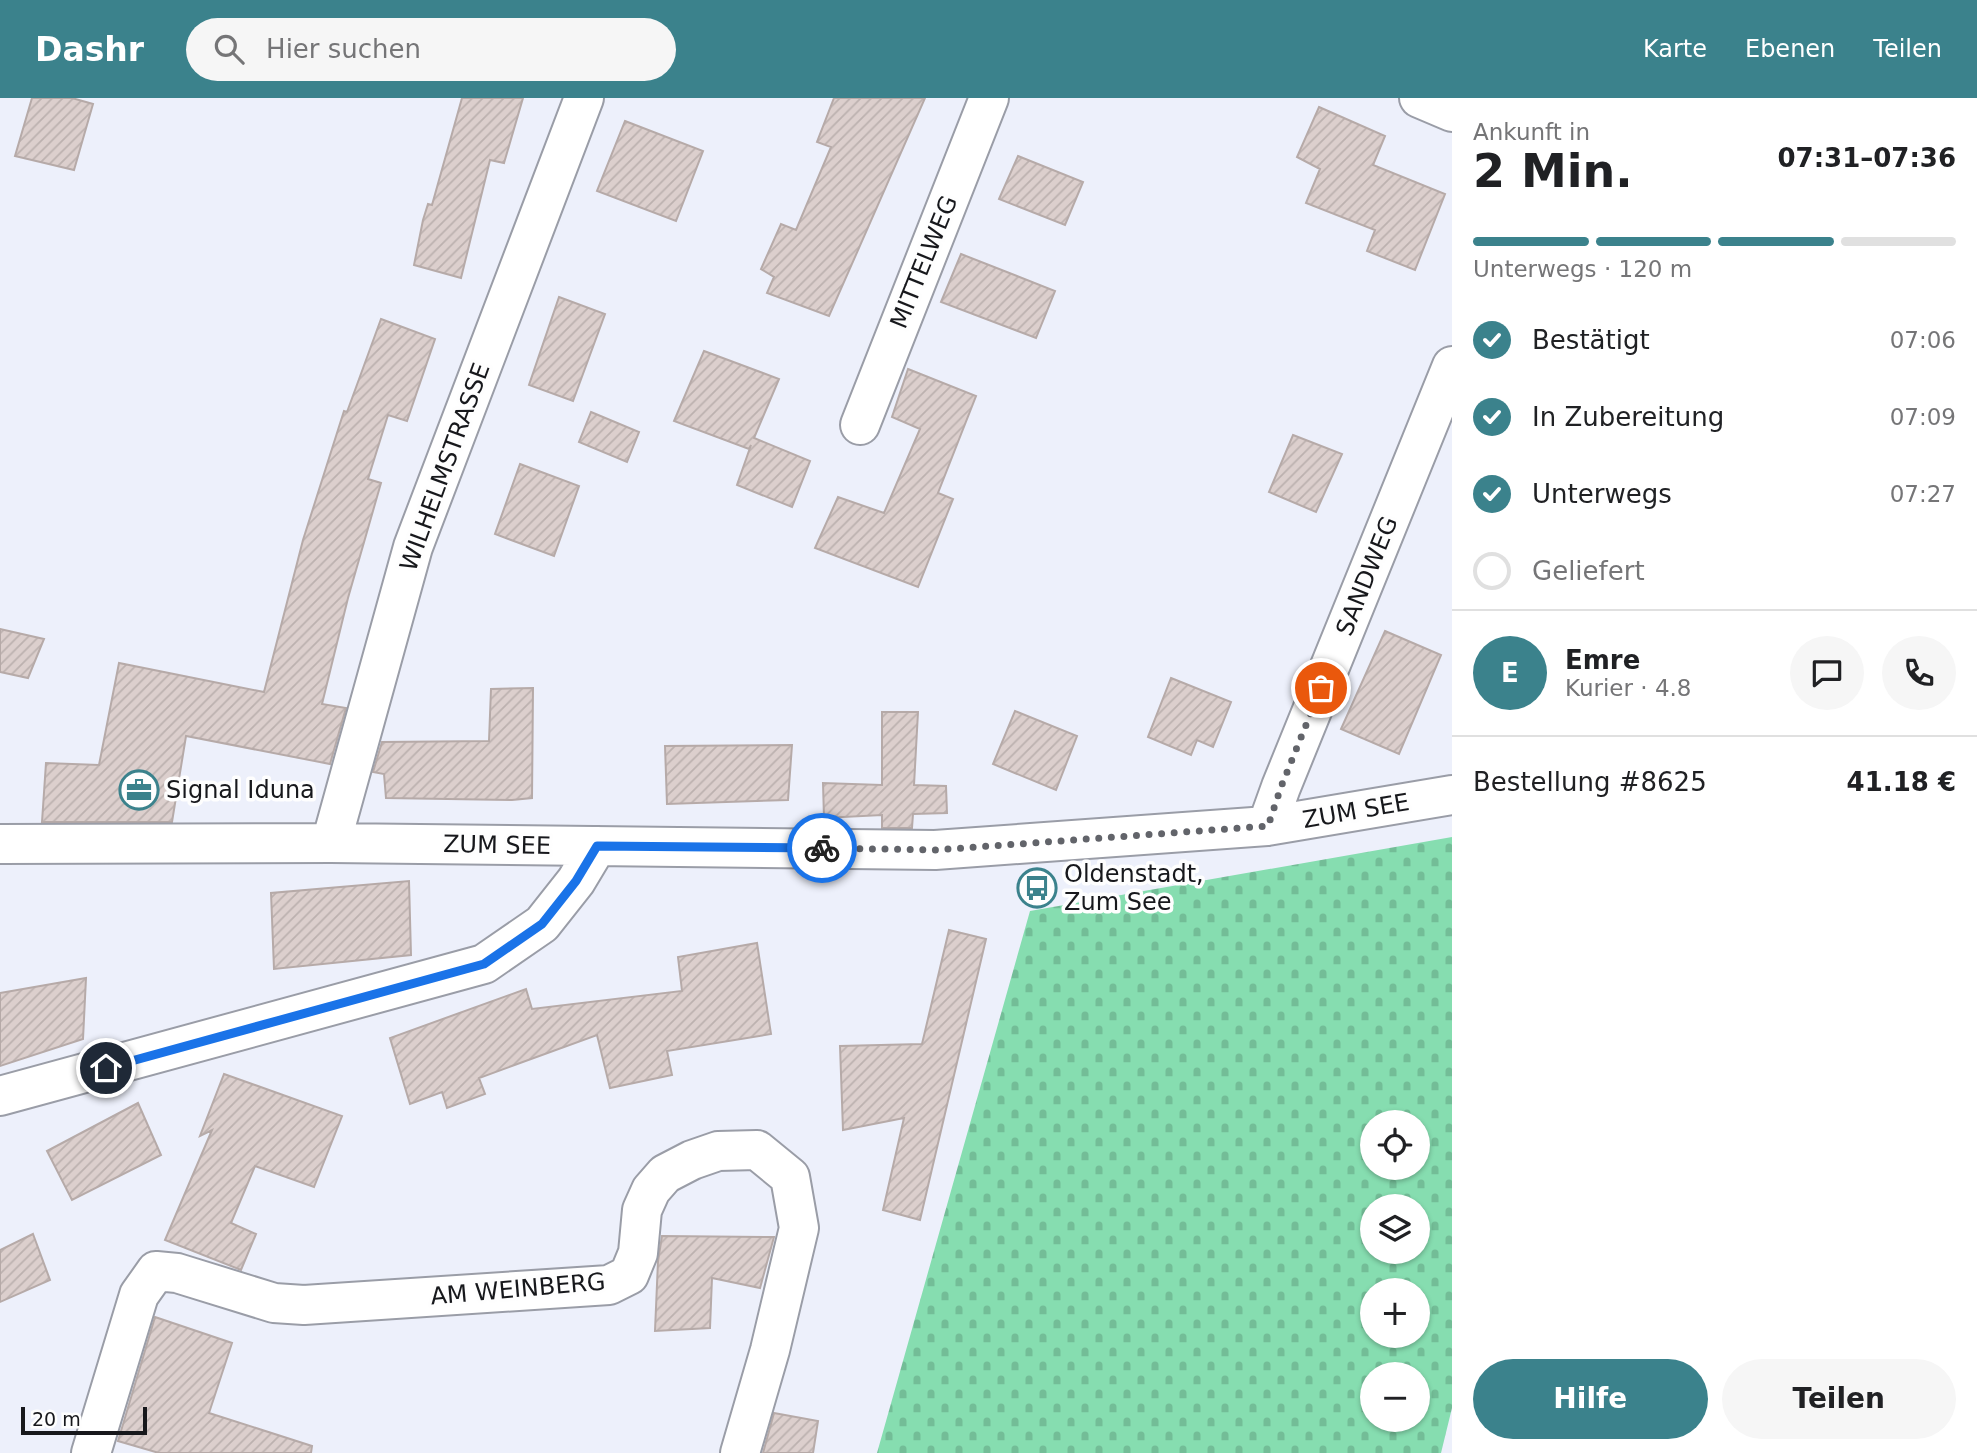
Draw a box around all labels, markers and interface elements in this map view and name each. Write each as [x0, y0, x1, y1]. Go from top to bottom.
search box [186, 18, 676, 81]
text: Dashr [35, 30, 144, 69]
icon: search [210, 30, 248, 68]
text: Hier suchen [266, 34, 421, 64]
text: Karte [1643, 35, 1707, 63]
text: Ebenen [1745, 35, 1835, 63]
text: Teilen [1873, 35, 1942, 63]
text: Ankunft in [1473, 119, 1590, 145]
text: 07:31–07:36 [1777, 143, 1956, 173]
text: 2 Min. [1473, 144, 1633, 198]
street label: MITTELWEG [885, 192, 963, 332]
text: Unterwegs · 120 m [1473, 256, 1692, 282]
icon: check [1473, 321, 1511, 359]
text: Bestätigt [1532, 325, 1650, 355]
text: 07:06 [1890, 327, 1956, 353]
street label: WILHELMSTRASSE [394, 359, 496, 575]
icon: check [1473, 398, 1511, 436]
text: In Zubereitung [1532, 402, 1724, 432]
text: 07:09 [1890, 404, 1956, 430]
icon: check [1473, 475, 1511, 513]
text: Unterwegs [1532, 479, 1672, 509]
text: 07:27 [1890, 481, 1956, 507]
street label: SANDWEG [1330, 512, 1404, 640]
text: Geliefert [1532, 556, 1645, 586]
button: chat [1790, 636, 1864, 710]
button: phone [1882, 636, 1956, 710]
text: Emre [1565, 645, 1640, 675]
pin [1291, 658, 1351, 718]
text: E [1501, 658, 1519, 688]
icon: bag [1302, 669, 1340, 707]
text: Kurier · 4.8 [1565, 675, 1691, 701]
text: Bestellung #8625 [1473, 767, 1707, 797]
text: 41.18 € [1847, 767, 1956, 797]
office icon: Signal Iduna [118, 769, 160, 811]
place label: Signal Iduna [166, 776, 315, 804]
street label: ZUM SEE [1300, 788, 1412, 834]
courier [787, 813, 857, 883]
icon: bike [803, 829, 841, 867]
street label: ZUM SEE [443, 830, 551, 860]
place label: Oldenstadt, Zum See [1064, 860, 1204, 916]
bus stop icon: Oldenstadt, Zum See [1016, 867, 1058, 909]
pin [76, 1038, 136, 1098]
icon: home [87, 1049, 125, 1087]
map controls [1360, 1110, 1430, 1432]
button: locate [1360, 1110, 1430, 1180]
button: layers [1360, 1194, 1430, 1264]
street label: AM WEINBERG [429, 1267, 607, 1311]
button: + [1360, 1278, 1430, 1348]
button: Hilfe [1473, 1359, 1708, 1439]
button: Teilen [1722, 1359, 1956, 1439]
button: − [1360, 1362, 1430, 1432]
scale bar [21, 1404, 147, 1436]
text: 20 m [32, 1408, 81, 1430]

